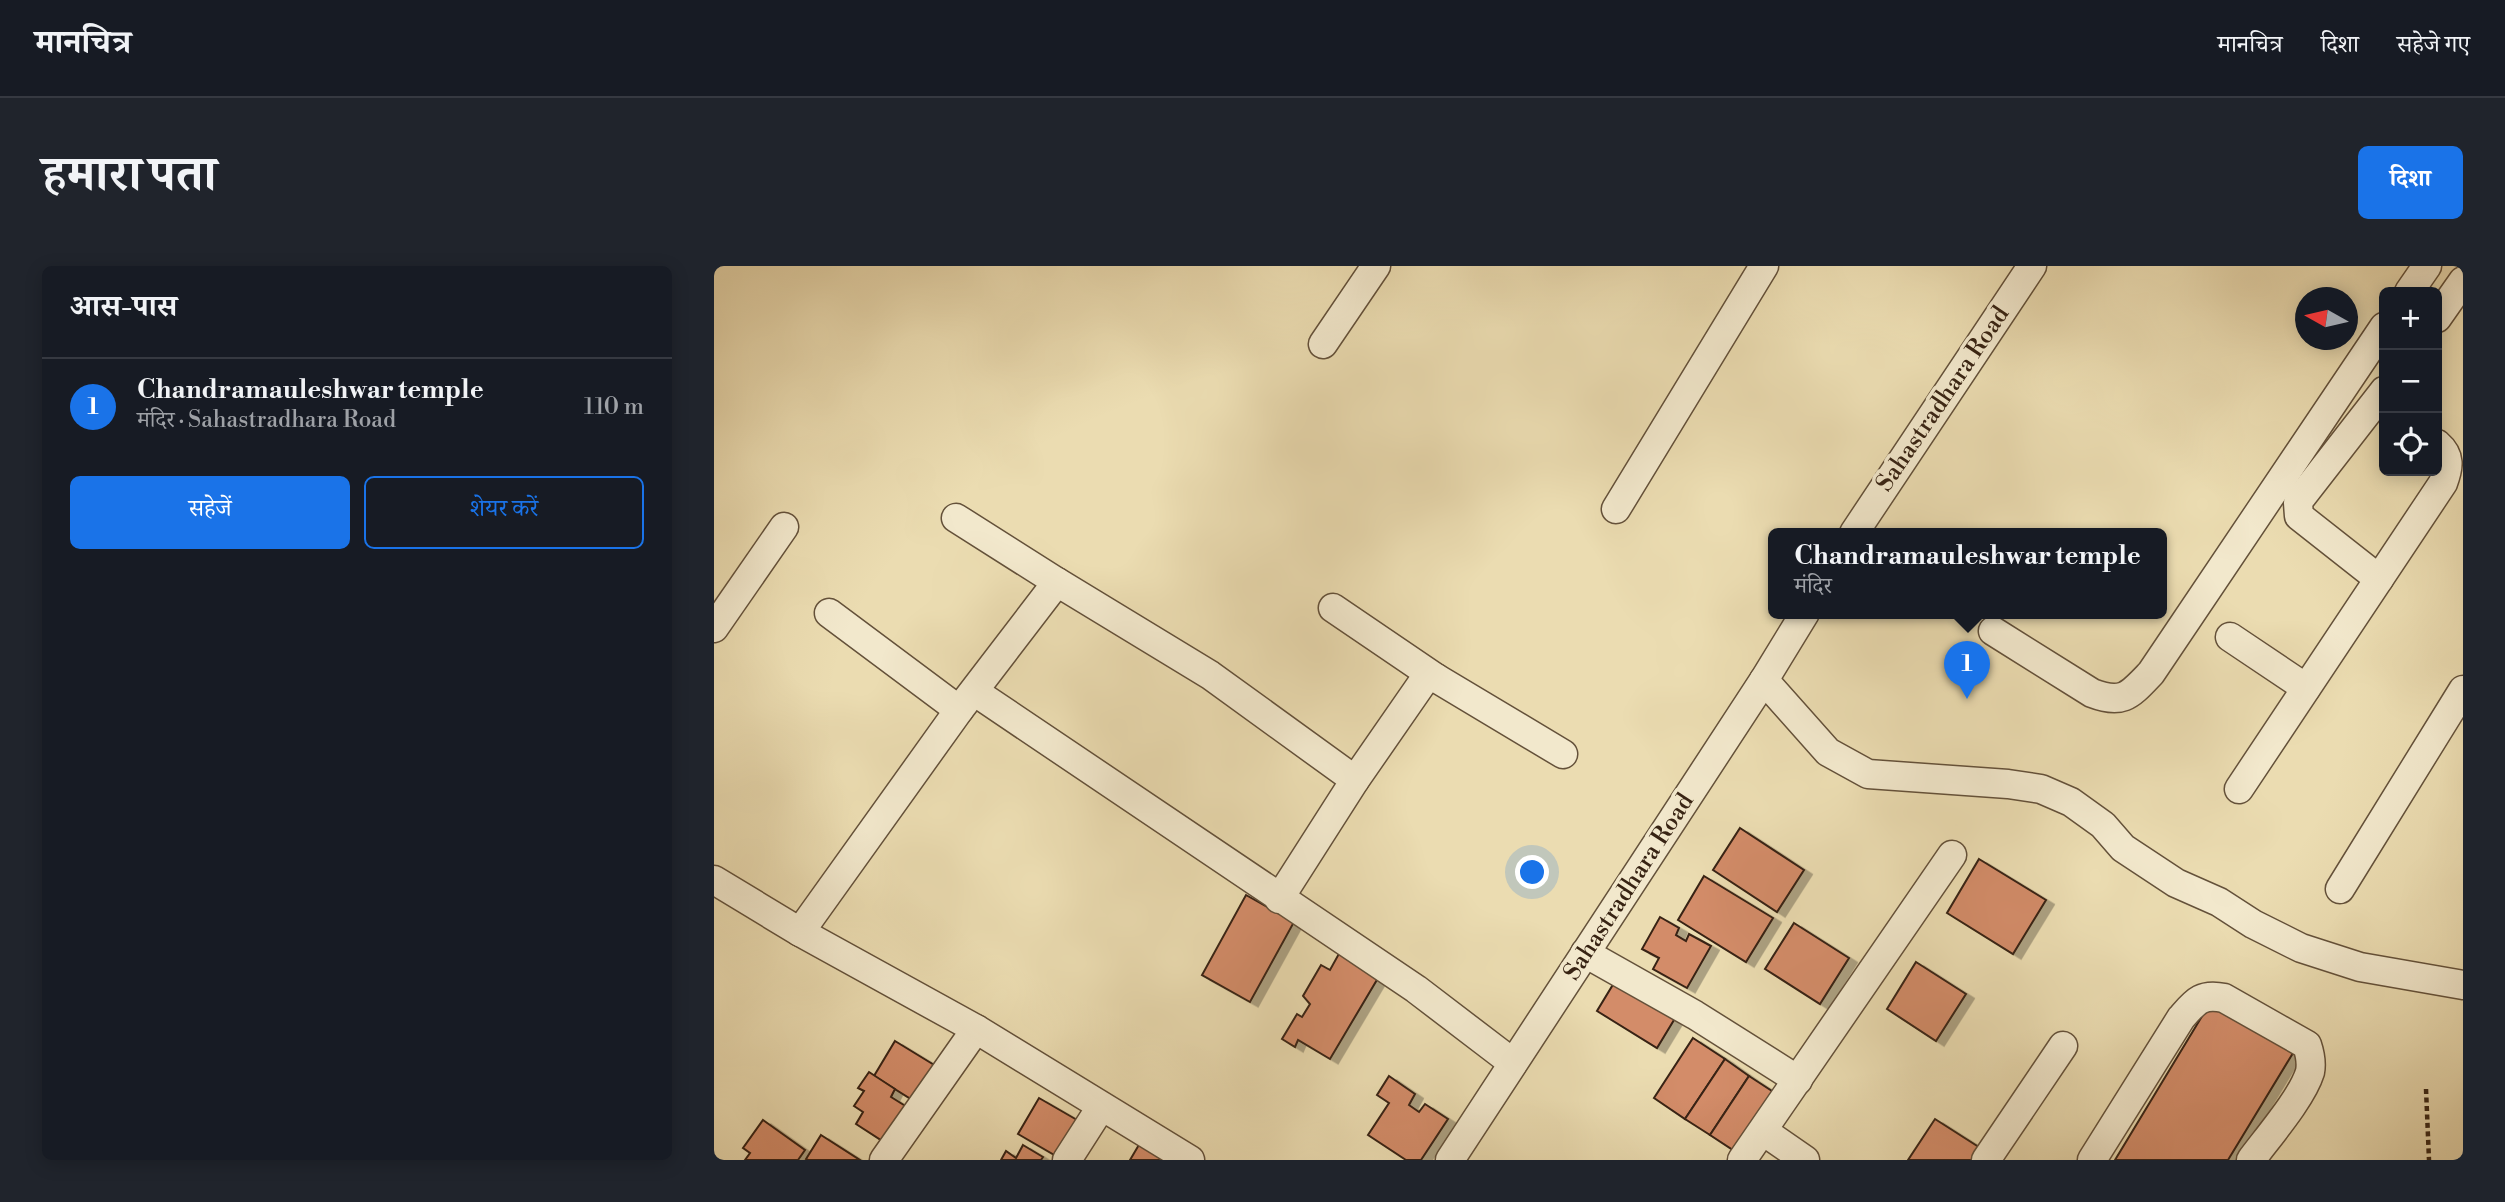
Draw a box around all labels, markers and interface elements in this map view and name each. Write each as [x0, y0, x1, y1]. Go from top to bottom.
text: मानचित्र [35, 23, 131, 64]
text: मानचित्र [2218, 30, 2283, 60]
text: दिशा [2321, 30, 2359, 60]
text: सहेजे गए [2397, 30, 2470, 60]
text: हमारा पता [42, 145, 217, 206]
button: दिशा [2358, 146, 2463, 219]
north arrow [2295, 287, 2358, 350]
map controls [2379, 287, 2442, 476]
button: + [2379, 287, 2442, 350]
text: आस-पास [70, 288, 177, 326]
street label: Sahastradhara Road [1870, 300, 2016, 497]
button: − [2379, 350, 2442, 413]
text: Chandramauleshwar temple [137, 374, 484, 406]
text: 1 [87, 393, 99, 421]
text: 110 m [584, 393, 644, 421]
text: मंदिर · Sahastradhara Road [137, 406, 396, 434]
button: locate [2379, 413, 2442, 476]
button: सहेजें [70, 476, 350, 549]
button: शेयर करें [364, 476, 644, 549]
popup [1768, 528, 2167, 619]
text: Chandramauleshwar temple [1794, 540, 2141, 572]
text: मंदिर [1794, 572, 1832, 600]
pin: 1 [1944, 641, 1990, 699]
street label: Sahastradhara Road [1557, 787, 1701, 986]
your location [1515, 855, 1549, 889]

